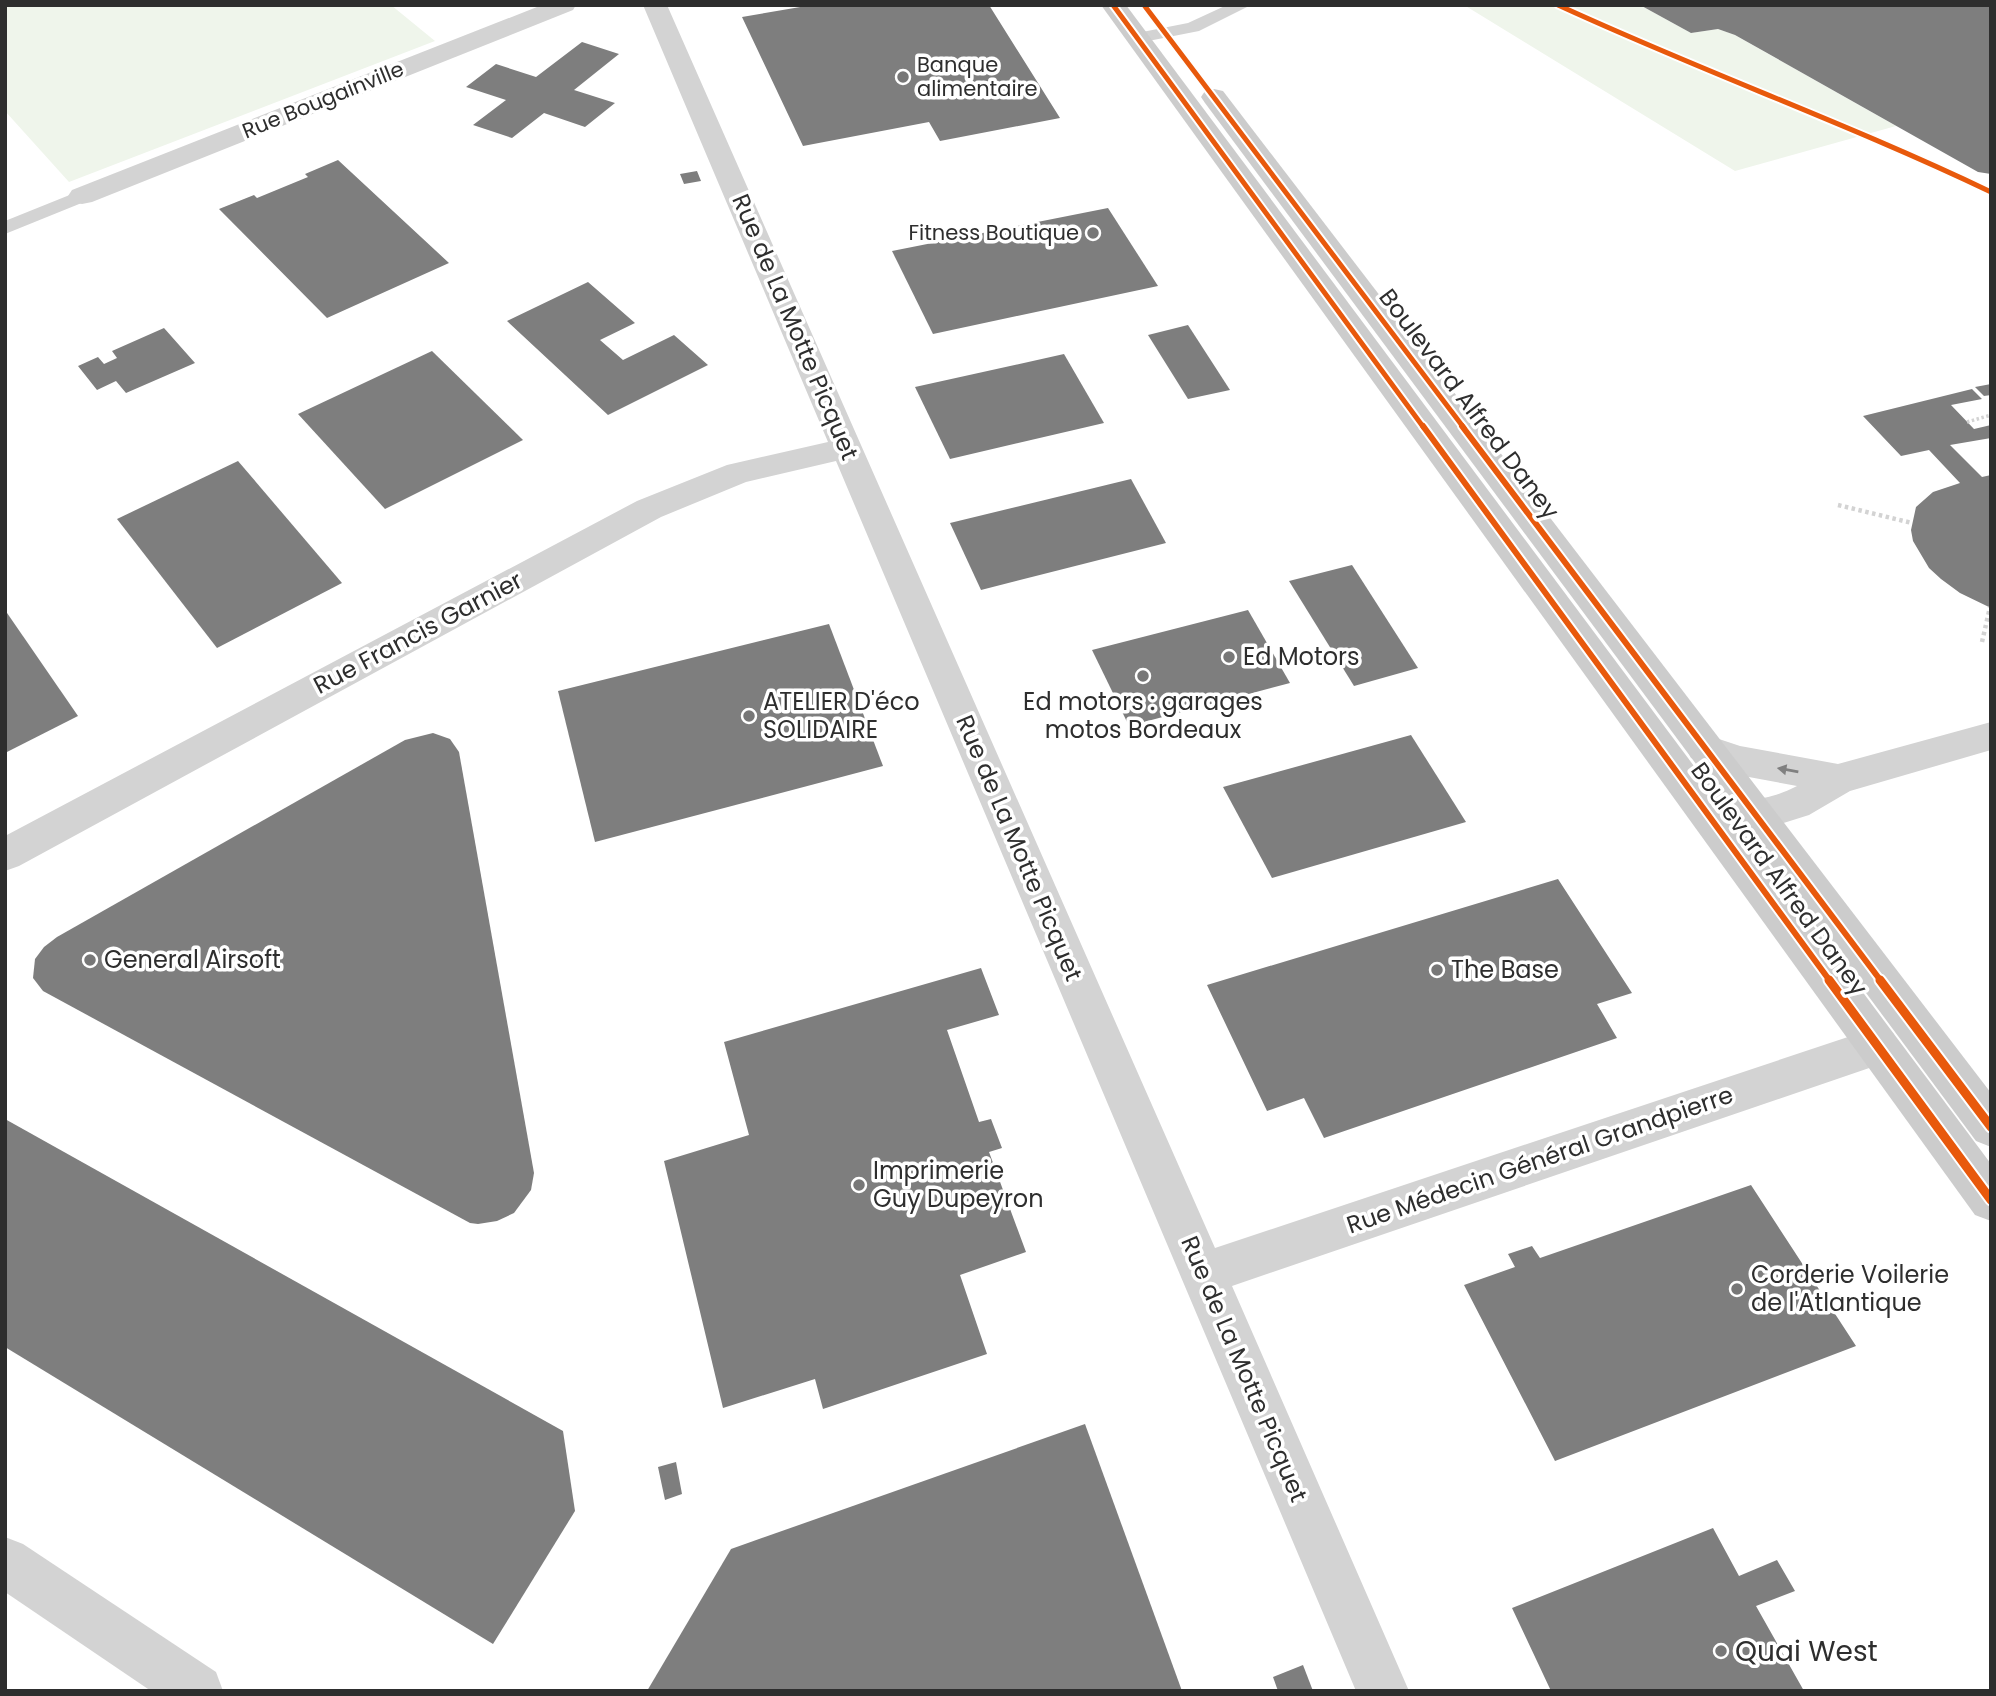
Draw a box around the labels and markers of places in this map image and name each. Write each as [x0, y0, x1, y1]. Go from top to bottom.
place label: Banque alimentaire [917, 50, 1037, 103]
marker: Banque alimentaire [895, 69, 911, 85]
place label: Fitness Boutique [908, 218, 1079, 247]
marker: Fitness Boutique [1085, 225, 1101, 241]
place label: Ed Motors [1243, 640, 1360, 673]
marker: Ed Motors [1221, 649, 1237, 665]
marker: Ed motors : garages motos Bordeaux [1135, 668, 1151, 684]
place label: ATELIER D'éco SOLIDAIRE [763, 685, 920, 746]
place label: Ed motors : garages motos Bordeaux [1023, 685, 1263, 746]
marker: ATELIER D'éco SOLIDAIRE [741, 708, 757, 724]
place label: General Airsoft [104, 943, 281, 976]
marker: General Airsoft [82, 952, 98, 968]
place label: The Base [1451, 953, 1559, 986]
marker: The Base [1429, 962, 1445, 978]
place label: Imprimerie Guy Dupeyron [873, 1154, 1044, 1215]
marker: Imprimerie Guy Dupeyron [851, 1177, 867, 1193]
place label: Corderie Voilerie de l'Atlantique [1751, 1258, 1949, 1319]
marker: Corderie Voilerie de l'Atlantique [1729, 1281, 1745, 1297]
place label: Quai West [1735, 1632, 1878, 1671]
marker: Quai West [1713, 1643, 1729, 1659]

